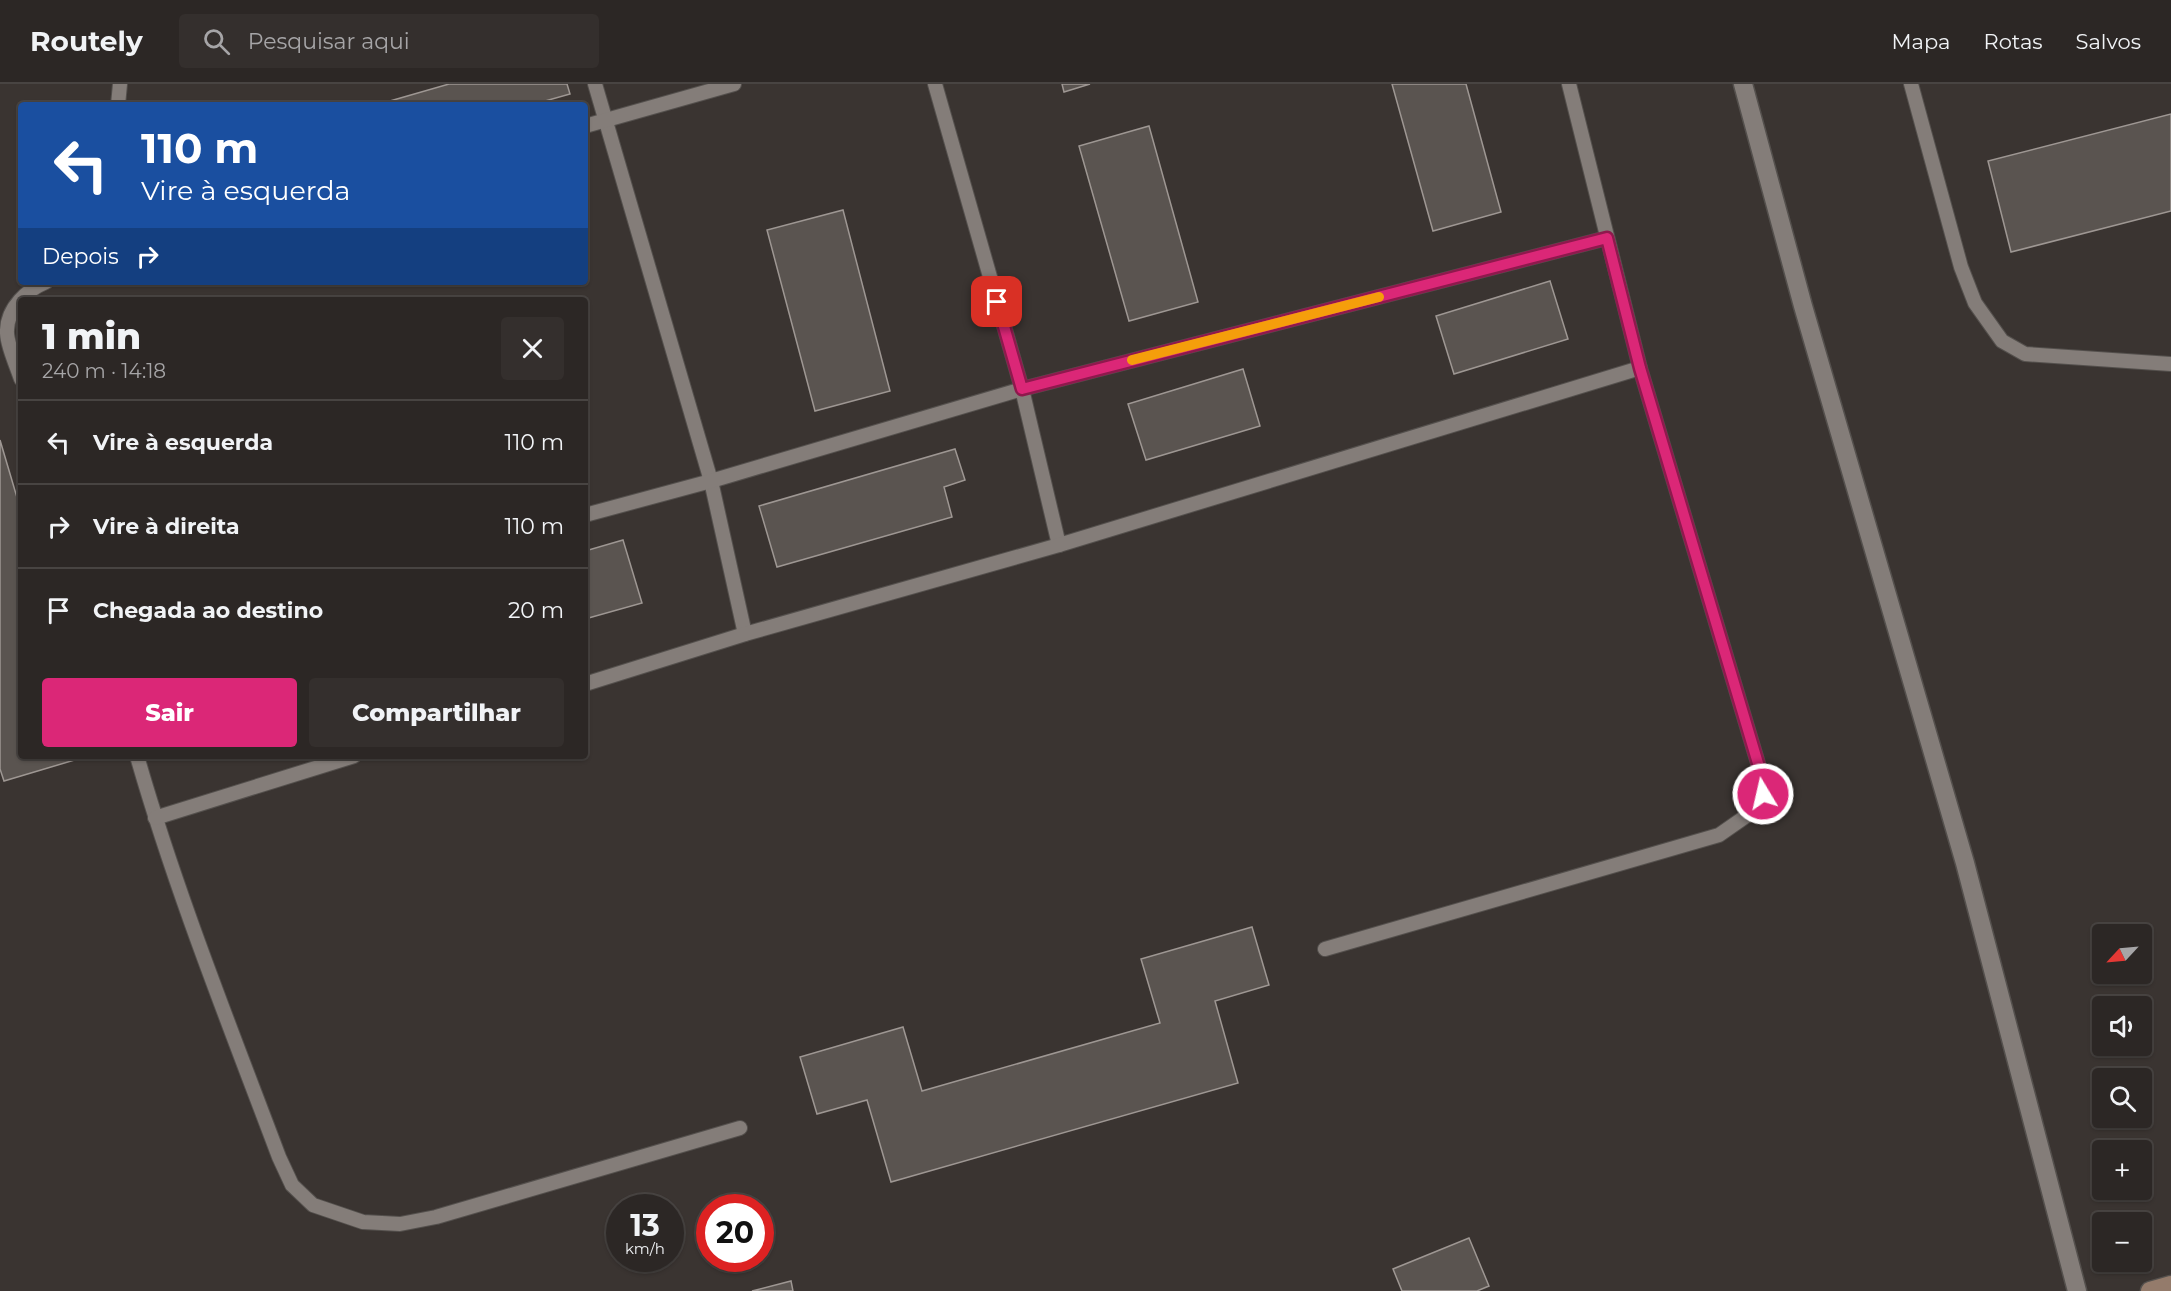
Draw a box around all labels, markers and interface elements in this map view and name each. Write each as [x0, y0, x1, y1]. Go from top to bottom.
search box [179, 14, 599, 68]
text: Routely [30, 24, 143, 58]
icon: search [200, 25, 233, 58]
text: Pesquisar aqui [248, 28, 410, 55]
text: Mapa [1891, 29, 1950, 54]
text: Rotas [1983, 29, 2043, 54]
text: Salvos [2076, 29, 2141, 54]
text: 110 m [141, 122, 258, 174]
icon: left [42, 126, 120, 204]
text: Vire à esquerda [141, 174, 350, 207]
icon: right [131, 240, 164, 273]
text: Depois [42, 243, 119, 270]
pin [971, 276, 1022, 327]
icon: arrive [980, 285, 1013, 318]
text: 1 min [42, 314, 141, 358]
button: close [501, 317, 564, 380]
text: 240 m · 14:18 [42, 359, 166, 383]
icon: left [42, 426, 75, 459]
text: Vire à esquerda [93, 429, 273, 456]
text: 110 m [504, 429, 564, 456]
icon: right [42, 510, 75, 543]
text: Vire à direita [93, 513, 240, 540]
text: 110 m [504, 513, 564, 540]
icon: arrive [42, 594, 75, 627]
text: Chegada ao destino [93, 597, 323, 624]
text: 20 m [508, 597, 564, 624]
button: Sair [42, 678, 297, 747]
button: Compartilhar [309, 678, 564, 747]
position arrow [1731, 762, 1795, 826]
north arrow [2092, 924, 2152, 984]
map controls [2092, 924, 2152, 1272]
button: sound [2092, 996, 2152, 1056]
button: search [2092, 1068, 2152, 1128]
button: + [2092, 1140, 2152, 1200]
speed limit sign: 20 [696, 1194, 774, 1272]
text: 13 [630, 1207, 660, 1244]
button: − [2092, 1212, 2152, 1272]
text: km/h [625, 1239, 665, 1258]

